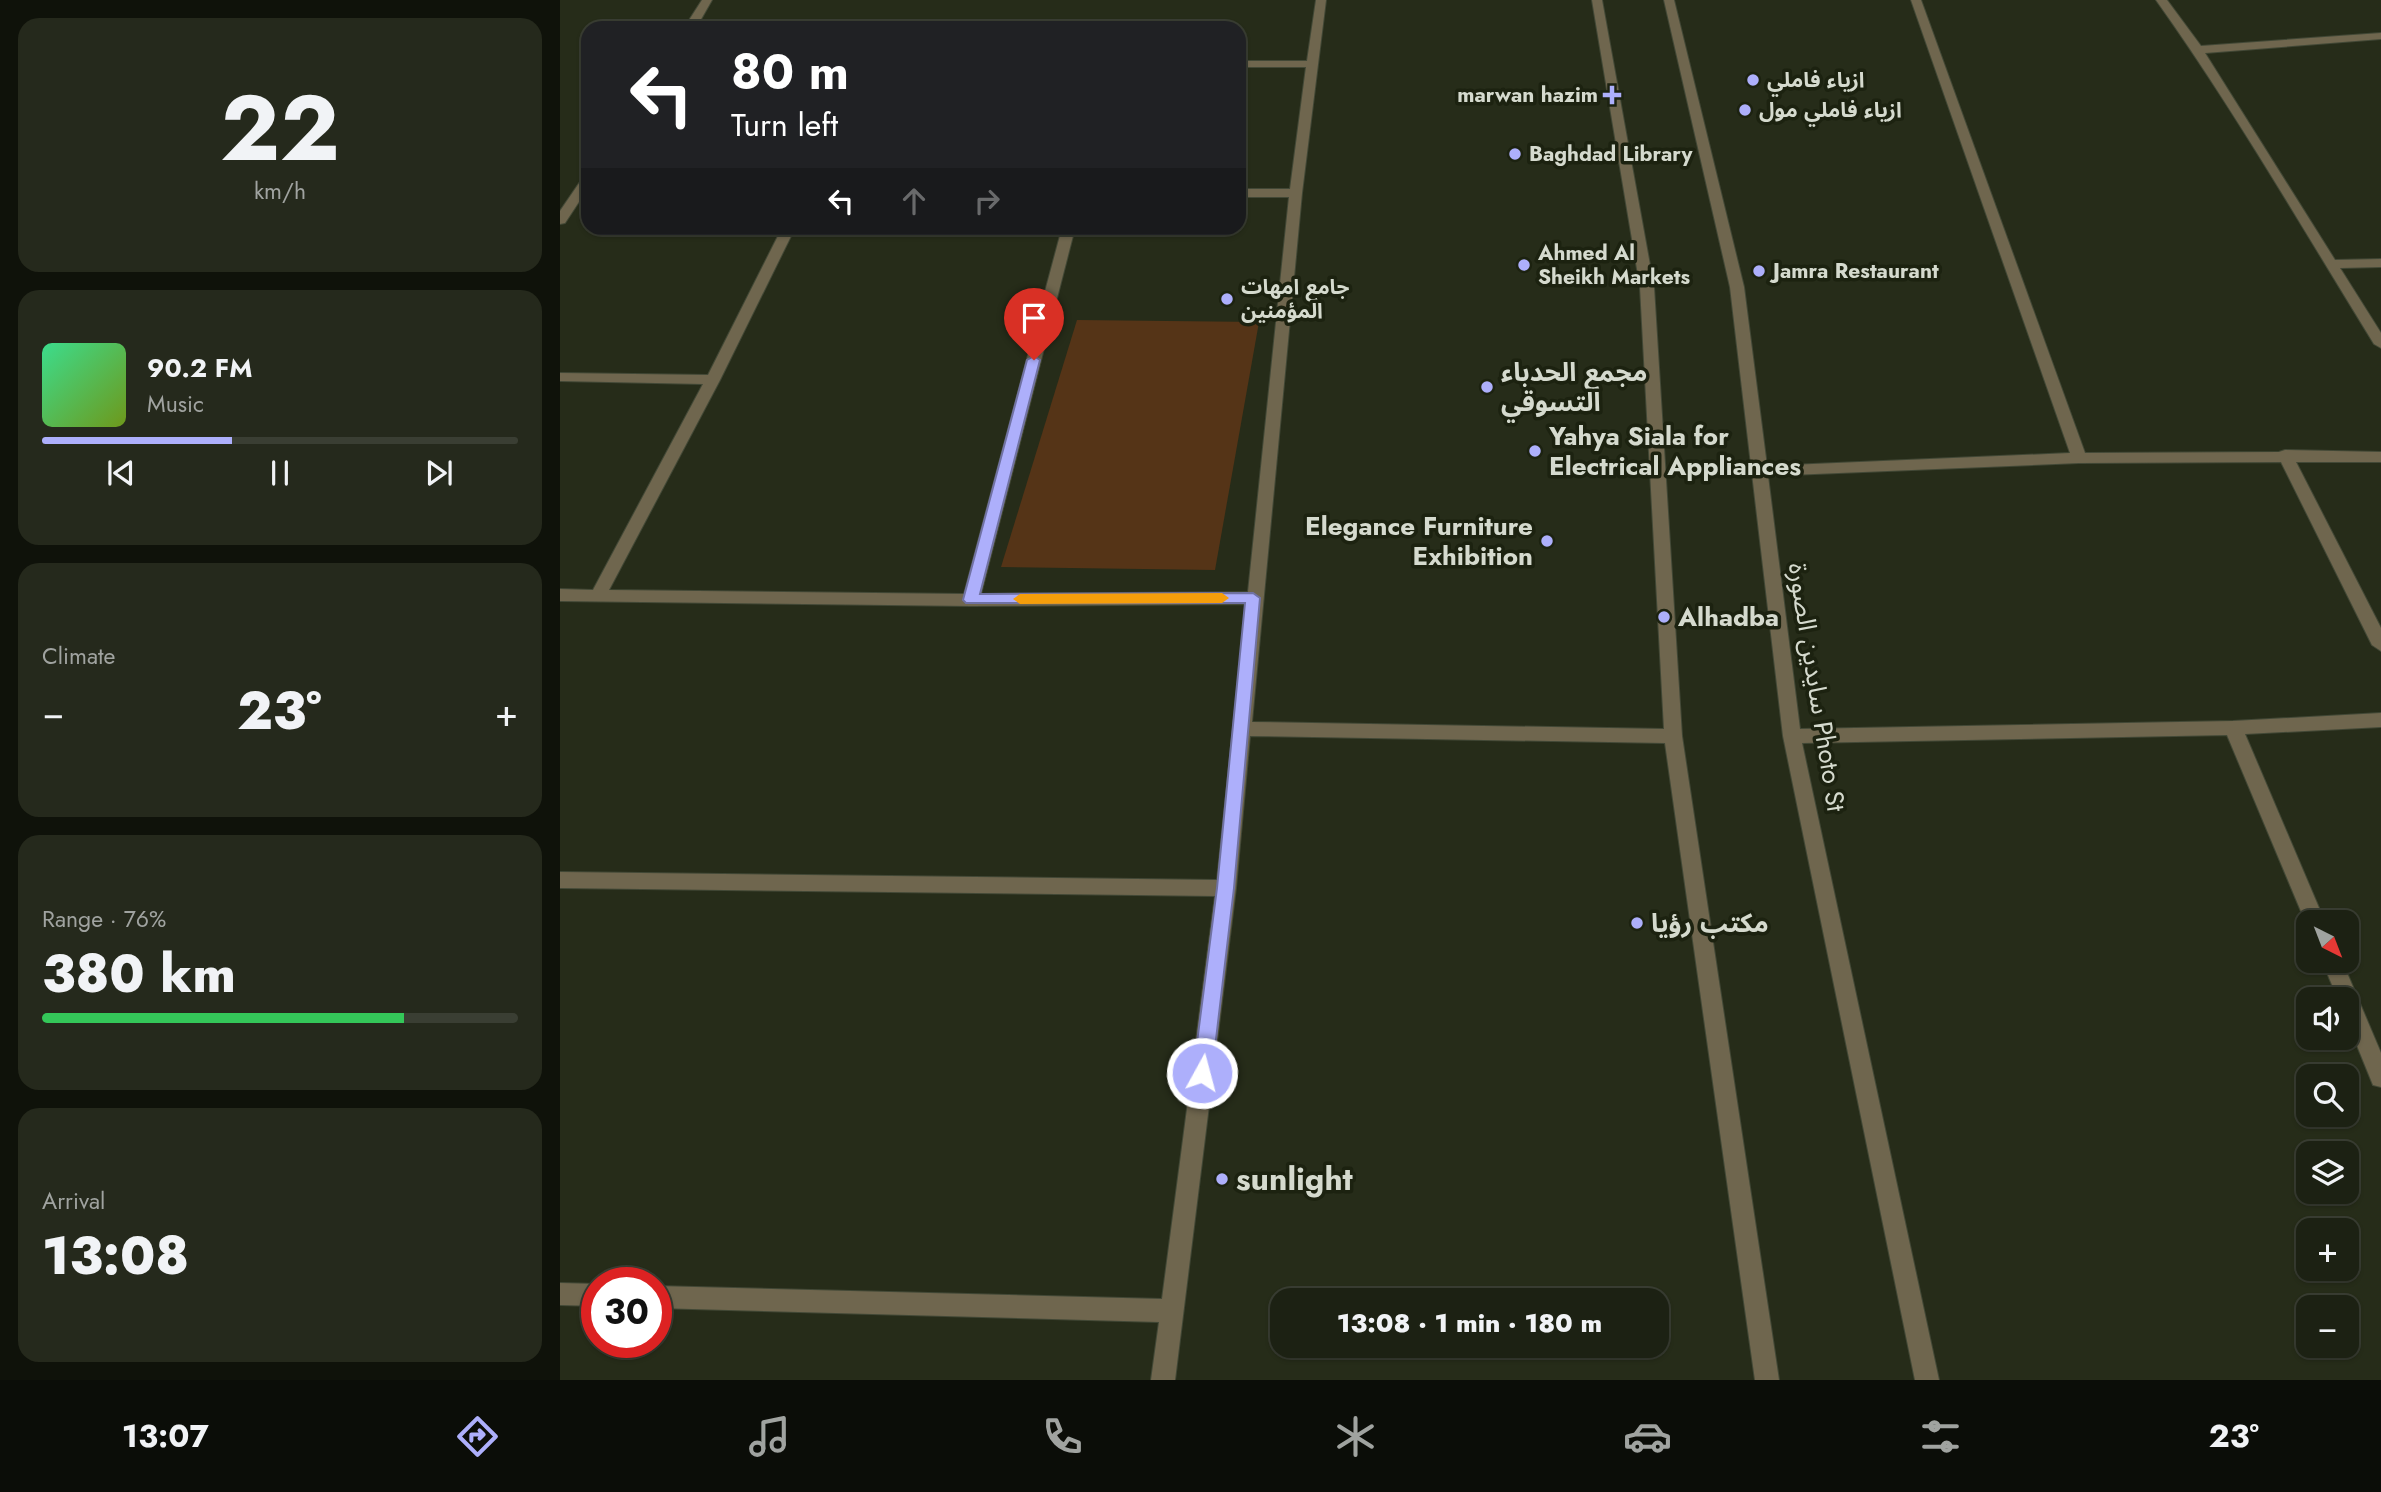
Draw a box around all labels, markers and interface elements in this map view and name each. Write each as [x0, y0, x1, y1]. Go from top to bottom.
text: 80 m [731, 37, 849, 107]
icon: left [616, 49, 707, 140]
text: 22 [220, 63, 340, 194]
place label: ازياء فاملي [1767, 65, 1865, 97]
marker: ازياء فاملي [1745, 72, 1761, 88]
place label: marwan hazim [1457, 80, 1598, 110]
marker: marwan hazim [1604, 87, 1620, 103]
place label: ازياء فاملي مول [1759, 95, 1902, 127]
text: Turn left [731, 102, 838, 148]
marker: ازياء فاملي مول [1737, 102, 1753, 118]
place label: Baghdad Library [1529, 139, 1694, 169]
marker: Baghdad Library [1507, 146, 1523, 162]
text: km/h [254, 174, 306, 208]
icon: left [822, 182, 860, 220]
icon: ahead [895, 182, 933, 220]
icon: right [968, 182, 1006, 220]
place label: Ahmed Al Sheikh Markets [1537, 238, 1690, 292]
place label: Jamra Restaurant [1769, 256, 1939, 286]
marker: Ahmed Al Sheikh Markets [1516, 257, 1532, 273]
marker: Jamra Restaurant [1751, 263, 1767, 279]
place label: جامع امهات المؤمنين [1241, 272, 1350, 326]
pin [1004, 288, 1064, 360]
marker: جامع امهات المؤمنين [1219, 291, 1235, 307]
icon: arrive [1015, 299, 1053, 337]
text: 90.2 FM [147, 349, 252, 387]
place label: مجمع الحدباء التسوقي [1501, 353, 1647, 423]
marker: مجمع الحدباء التسوقي [1479, 379, 1495, 395]
text: Music [147, 387, 204, 421]
place label: Yahya Siala for Electrical Appliances [1548, 417, 1801, 485]
marker: Yahya Siala for Electrical Appliances [1527, 443, 1543, 459]
icon: previous [102, 454, 140, 492]
icon: pause [261, 454, 299, 492]
icon: next [420, 454, 458, 492]
place label: Elegance Furniture Exhibition [1305, 507, 1533, 575]
marker: Elegance Furniture Exhibition [1539, 533, 1555, 549]
street label: سايدين الصورة Photo St [1779, 560, 1856, 815]
place label: Alhadba [1677, 598, 1779, 636]
marker: Alhadba [1656, 609, 1672, 625]
text: Climate [42, 639, 115, 673]
text: 23° [237, 673, 322, 749]
text: − [42, 685, 64, 740]
text: + [495, 685, 518, 740]
text: Range · 76% [42, 902, 166, 936]
place label: مكتب رؤيا [1651, 904, 1769, 942]
north arrow [2296, 910, 2359, 973]
map controls [2296, 910, 2359, 1358]
marker: مكتب رؤيا [1629, 915, 1645, 931]
text: 380 km [42, 936, 236, 1012]
button: sound [2296, 987, 2359, 1050]
position arrow [1165, 1036, 1239, 1110]
button: search [2296, 1064, 2359, 1127]
button: layers [2296, 1141, 2359, 1204]
place label: sunlight [1236, 1156, 1354, 1202]
marker: sunlight [1214, 1171, 1230, 1187]
text: Arrival [42, 1184, 105, 1218]
text: 13:08 [42, 1218, 189, 1294]
button: + [2296, 1218, 2359, 1281]
speed limit sign: 30 [581, 1267, 672, 1358]
button: − [2296, 1295, 2359, 1358]
text: 13:08 · 1 min · 180 m [1337, 1304, 1602, 1342]
icon: directions [453, 1412, 502, 1461]
icon: music [745, 1412, 794, 1461]
icon: phone [1038, 1412, 1087, 1461]
icon: climate [1331, 1412, 1380, 1461]
icon: car [1623, 1412, 1672, 1461]
icon: filters [1916, 1412, 1965, 1461]
text: 13:07 [122, 1413, 209, 1459]
text: 23° [2209, 1413, 2259, 1459]

